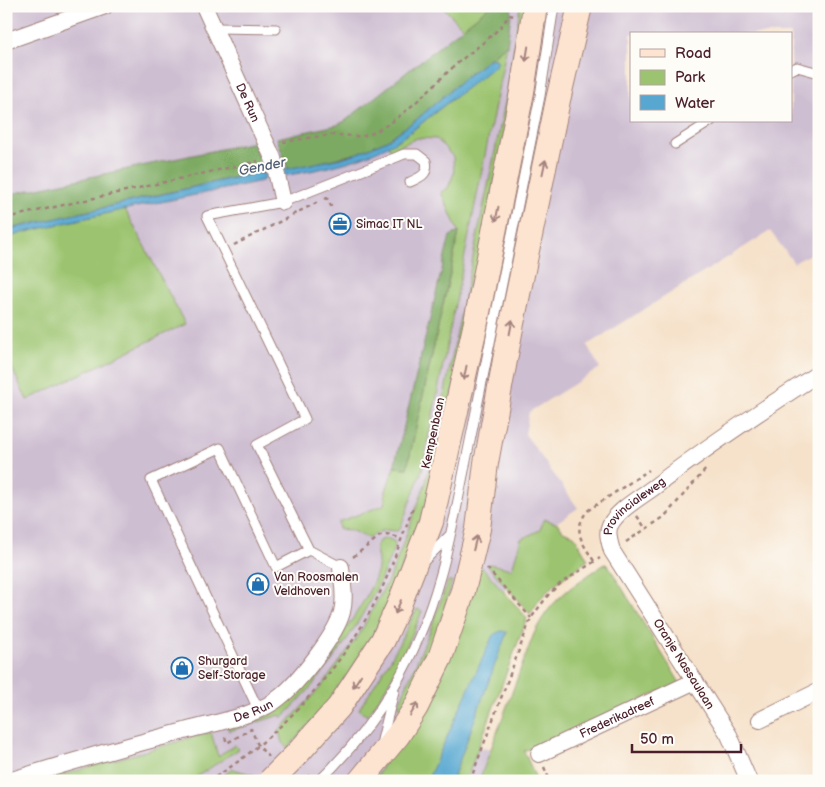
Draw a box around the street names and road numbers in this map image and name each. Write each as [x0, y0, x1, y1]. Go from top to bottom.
street label: De Run [232, 81, 263, 125]
street label: Kempenbaan [419, 396, 448, 470]
street label: Provincialeweg [601, 474, 669, 536]
street label: Oranje Nassaulaan [650, 616, 718, 713]
street label: Frederikadreef [577, 694, 657, 742]
street label: De Run [232, 697, 276, 726]

